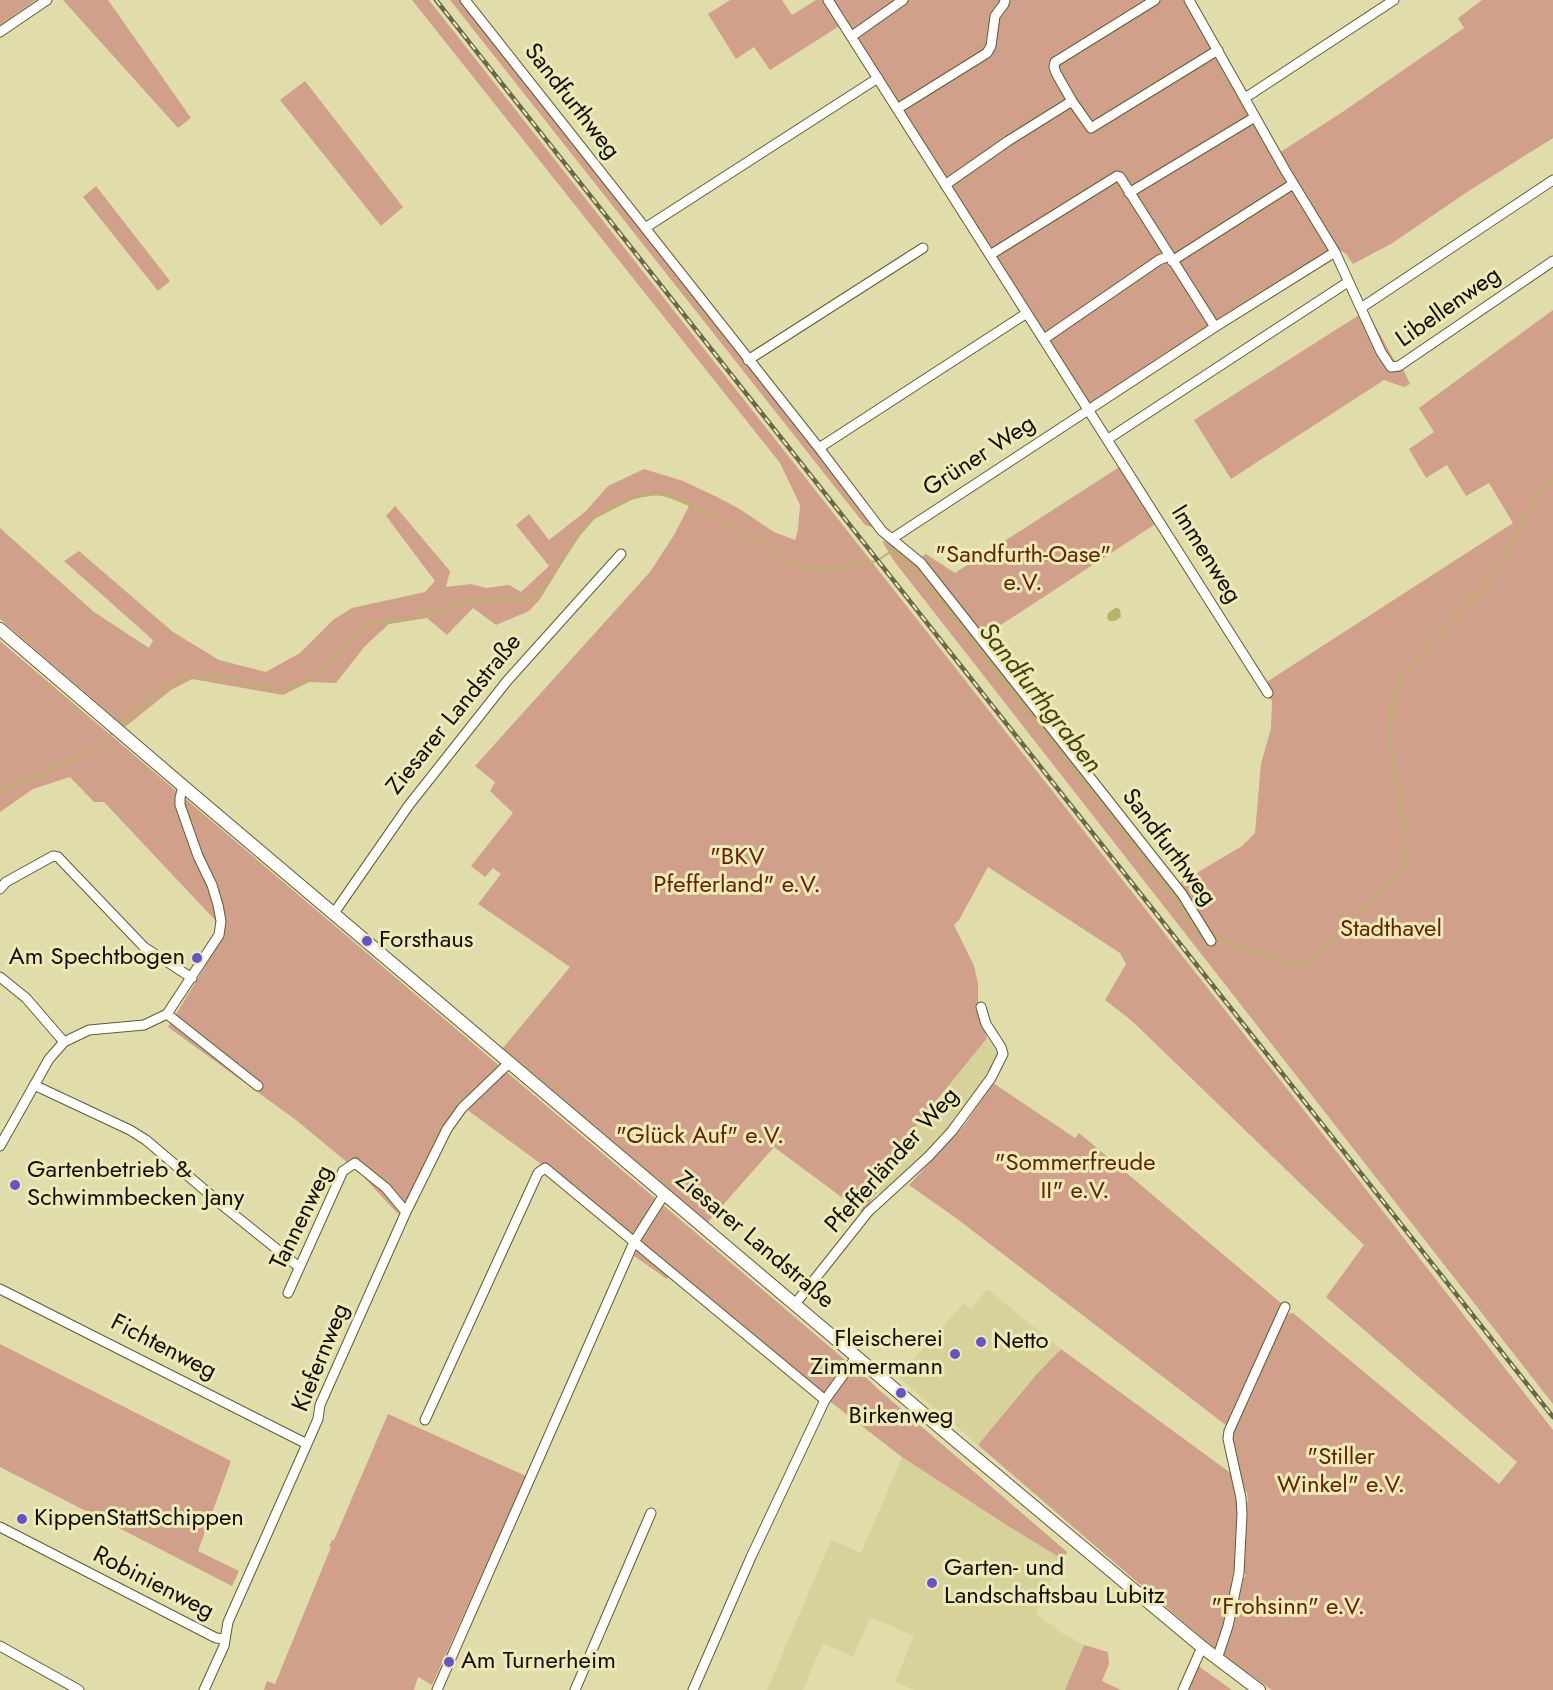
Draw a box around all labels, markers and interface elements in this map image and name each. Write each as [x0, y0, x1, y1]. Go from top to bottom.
street label: Sandfurthweg [517, 38, 625, 166]
street label: Libellenweg [1391, 262, 1507, 354]
street label: Grüner Weg [919, 410, 1041, 504]
street label: Immenweg [1164, 501, 1246, 609]
park label: "Sandfurth-Oase" e.V. [935, 542, 1111, 598]
water label: Sandfurthgraben [971, 618, 1107, 780]
street label: Ziesarer Landstraße [381, 629, 529, 801]
street label: Sandfurthweg [1115, 784, 1221, 912]
park label: "BKV Pfefferland" e.V. [653, 844, 821, 900]
park label: Stadthavel [1340, 916, 1442, 944]
place label: Forsthaus [379, 927, 473, 955]
marker: Forsthaus [360, 934, 374, 948]
place label: Am Spechtbogen [9, 944, 185, 972]
marker: Am Spechtbogen [190, 951, 204, 965]
street label: Pfefferländer Weg [820, 1082, 966, 1240]
park label: "Glück Auf" e.V. [616, 1123, 784, 1151]
park label: "Sommerfreude II" e.V. [994, 1150, 1156, 1206]
place label: Gartenbetrieb & Schwimmbecken Jany [27, 1157, 244, 1213]
street label: Tannenweg [265, 1161, 341, 1275]
street label: Ziesarer Landstraße [669, 1166, 839, 1316]
marker: Gartenbetrieb & Schwimmbecken Jany [8, 1178, 22, 1192]
street label: Kiefernweg [287, 1300, 357, 1416]
street label: Fichtenweg [105, 1309, 221, 1387]
place label: Fleischerei Zimmermann [810, 1326, 943, 1382]
place label: Netto [993, 1328, 1049, 1356]
marker: Netto [974, 1335, 988, 1349]
marker: Fleischerei Zimmermann [948, 1347, 962, 1361]
marker: Birkenweg [894, 1386, 908, 1400]
place label: Birkenweg [849, 1403, 953, 1431]
park label: "Stiller Winkel" e.V. [1277, 1444, 1405, 1500]
place label: KippenStattSchippen [34, 1505, 244, 1533]
marker: KippenStattSchippen [15, 1512, 29, 1526]
street label: Robinienweg [88, 1541, 218, 1627]
place label: Garten- und Landschaftsbau Lubitz [944, 1555, 1165, 1611]
marker: Garten- und Landschaftsbau Lubitz [925, 1576, 939, 1590]
park label: "Frohsinn" e.V. [1211, 1594, 1365, 1622]
place label: Am Turnerheim [461, 1648, 616, 1676]
marker: Am Turnerheim [442, 1655, 456, 1669]

